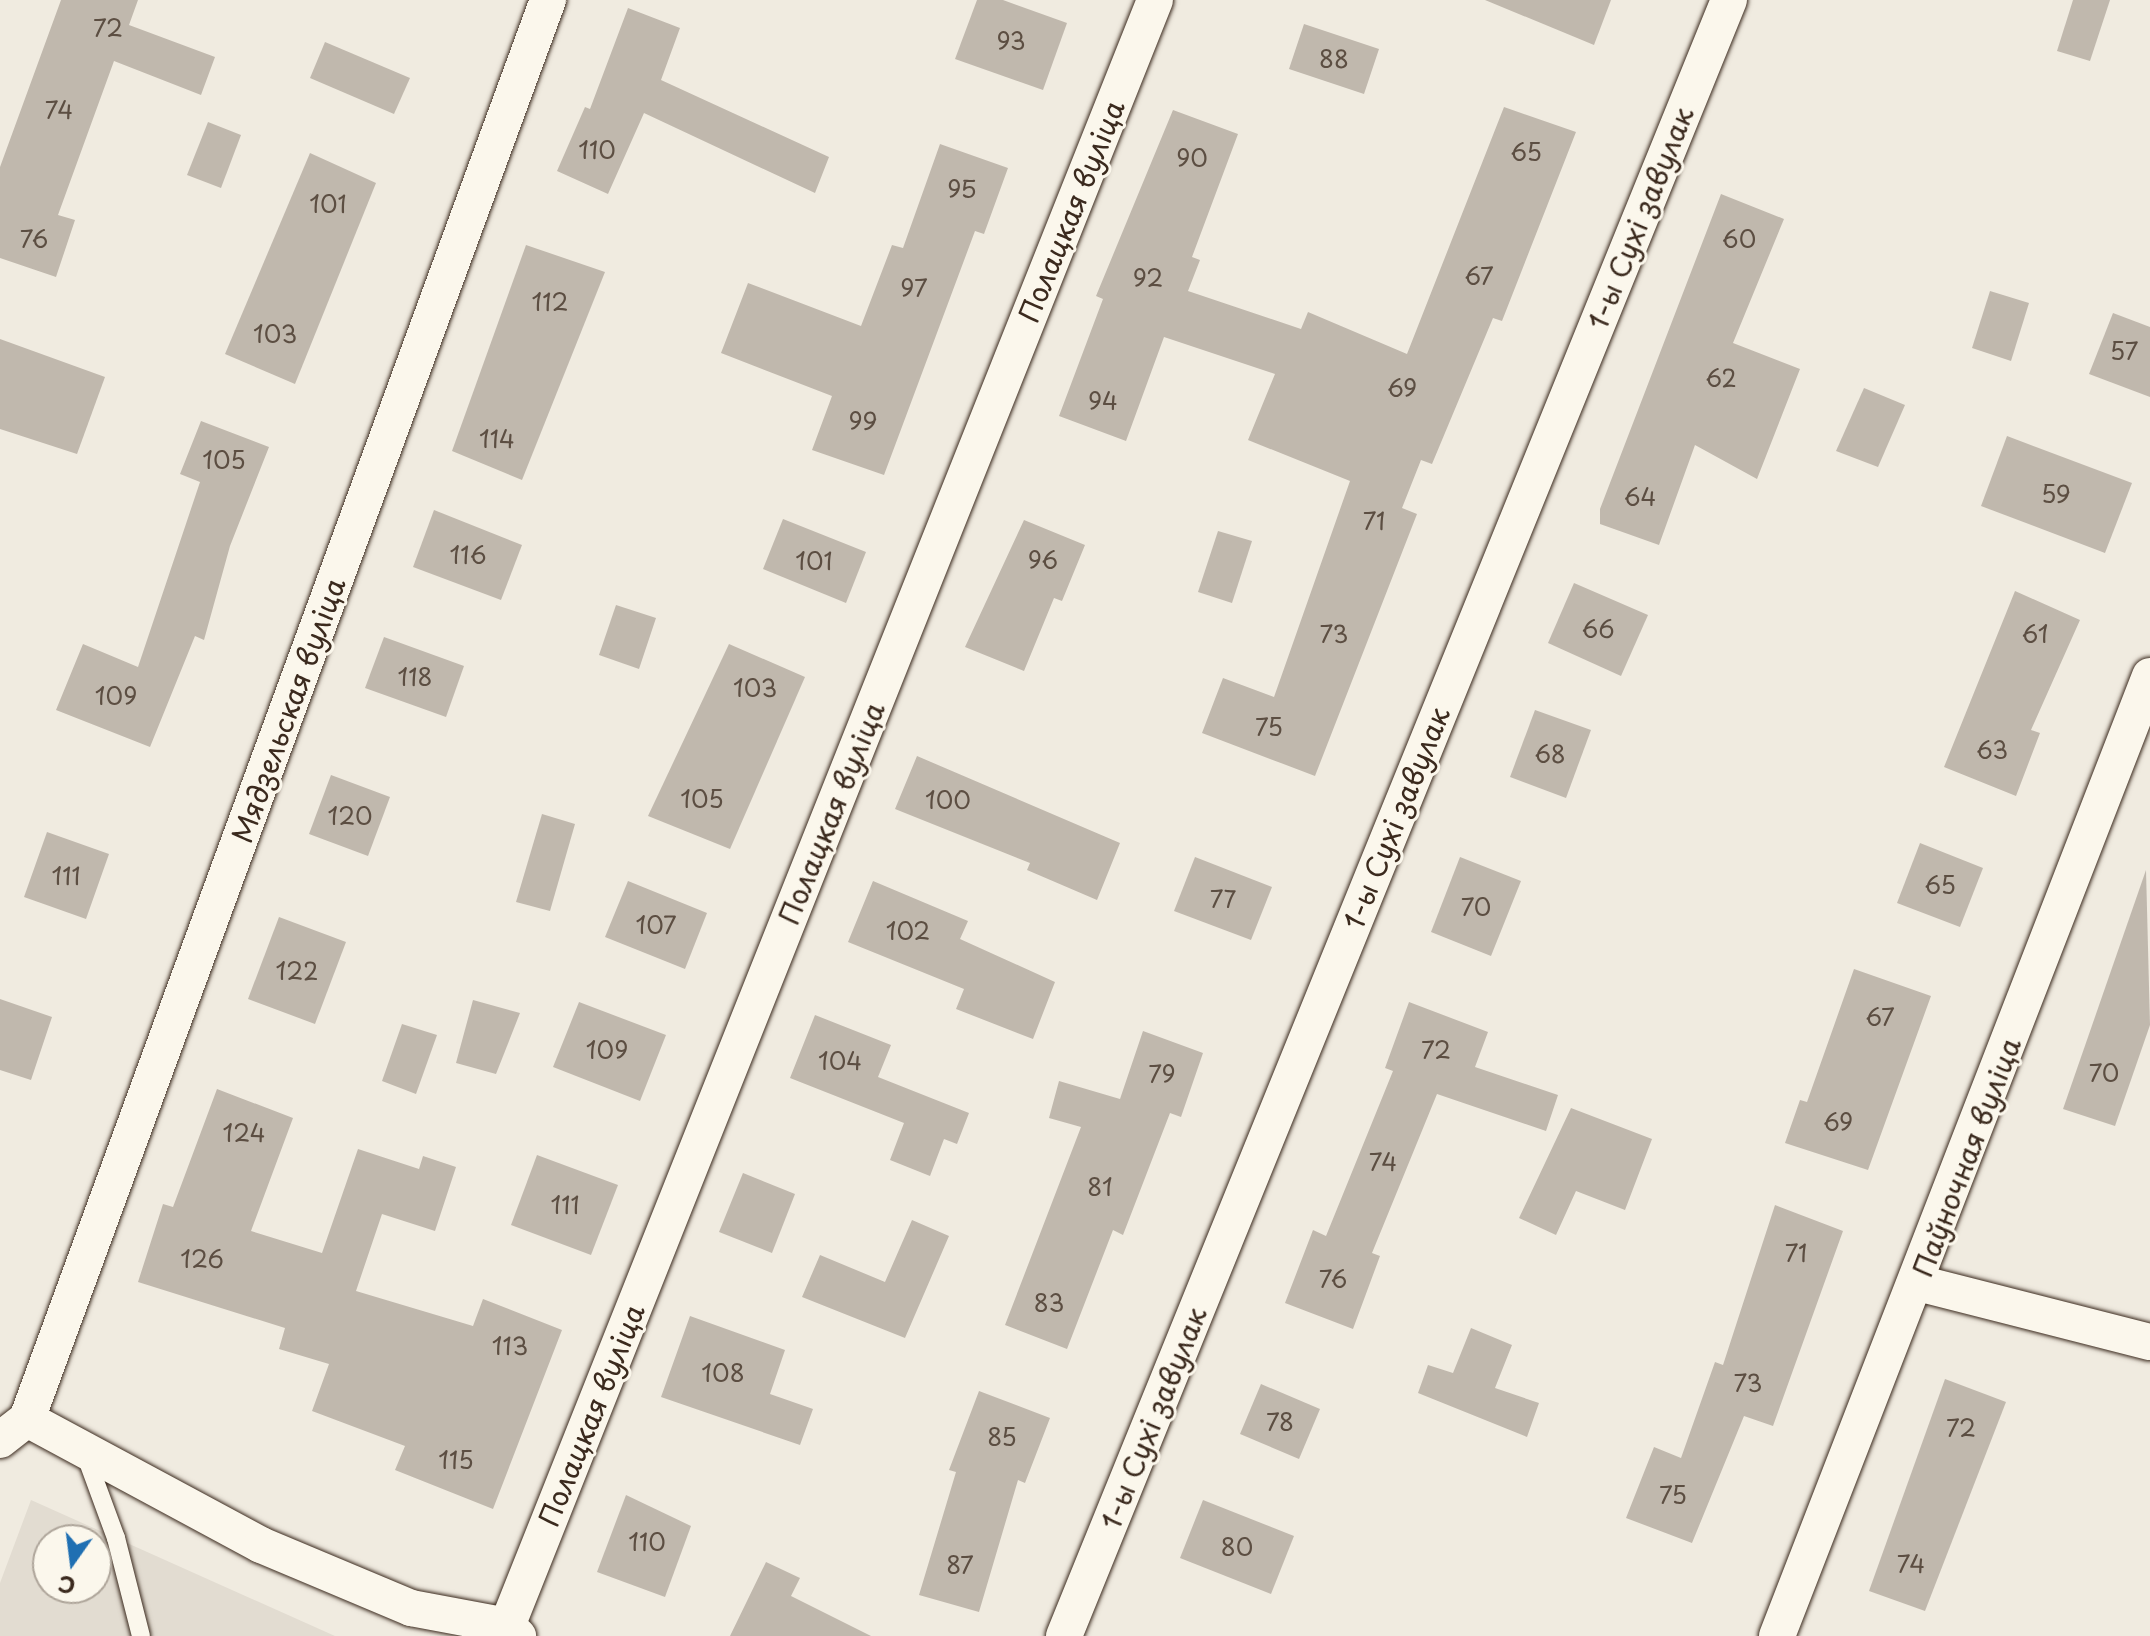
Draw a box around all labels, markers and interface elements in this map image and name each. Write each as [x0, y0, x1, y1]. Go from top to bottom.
house number: 72 [93, 14, 123, 42]
house number: 93 [996, 27, 1026, 55]
house number: 88 [1319, 45, 1349, 73]
street label: Полацкая вуліца [1011, 95, 1131, 327]
house number: 74 [45, 96, 73, 124]
street label: 1-ы Сухі завулак [1580, 102, 1700, 334]
house number: 110 [578, 136, 616, 164]
house number: 65 [1510, 138, 1542, 166]
house number: 90 [1176, 144, 1208, 172]
house number: 95 [947, 175, 977, 203]
house number: 101 [309, 190, 347, 218]
house number: 76 [20, 225, 48, 253]
house number: 60 [1722, 225, 1756, 253]
house number: 67 [1464, 262, 1494, 290]
house number: 92 [1133, 264, 1163, 292]
house number: 97 [900, 274, 928, 302]
house number: 112 [531, 288, 569, 316]
house number: 103 [253, 320, 297, 348]
house number: 57 [2110, 337, 2138, 365]
house number: 62 [1705, 364, 1737, 392]
house number: 69 [1387, 374, 1417, 402]
house number: 94 [1088, 387, 1118, 415]
house number: 99 [848, 407, 878, 435]
house number: 114 [479, 425, 515, 453]
house number: 105 [202, 446, 246, 474]
house number: 59 [2041, 480, 2071, 508]
house number: 64 [1624, 483, 1656, 511]
house number: 71 [1363, 507, 1385, 535]
house number: 116 [450, 541, 486, 569]
house number: 96 [1028, 546, 1058, 574]
house number: 101 [795, 547, 833, 575]
street label: Мядзельская вуліца [224, 572, 352, 848]
house number: 66 [1581, 615, 1615, 643]
house number: 73 [1320, 620, 1348, 648]
house number: 61 [2022, 620, 2048, 648]
house number: 118 [397, 663, 433, 691]
house number: 103 [733, 674, 777, 702]
house number: 109 [95, 682, 137, 710]
street label: Полацкая вуліца [771, 697, 891, 929]
street label: 1-ы Сухі завулак [1336, 702, 1456, 934]
house number: 75 [1255, 713, 1283, 741]
house number: 63 [1976, 736, 2008, 764]
house number: 68 [1534, 740, 1566, 768]
house number: 105 [680, 785, 724, 813]
house number: 100 [925, 786, 971, 814]
house number: 120 [327, 802, 373, 830]
house number: 111 [51, 862, 81, 890]
house number: 65 [1924, 871, 1956, 899]
house number: 77 [1210, 885, 1236, 913]
house number: 70 [1461, 893, 1491, 921]
house number: 107 [635, 911, 677, 939]
house number: 102 [886, 917, 930, 945]
house number: 122 [275, 957, 319, 985]
house number: 67 [1865, 1003, 1895, 1031]
street label: Паўночная вуліца [1905, 1032, 2027, 1282]
house number: 109 [586, 1036, 628, 1064]
house number: 72 [1421, 1036, 1451, 1064]
house number: 104 [818, 1047, 862, 1075]
house number: 70 [2089, 1059, 2119, 1087]
house number: 79 [1148, 1060, 1176, 1088]
house number: 69 [1823, 1108, 1853, 1136]
house number: 124 [222, 1119, 266, 1147]
house number: 74 [1369, 1148, 1397, 1176]
house number: 81 [1087, 1173, 1113, 1201]
house number: 111 [550, 1191, 580, 1219]
house number: 71 [1785, 1239, 1807, 1267]
house number: 126 [180, 1245, 224, 1273]
house number: 76 [1319, 1265, 1347, 1293]
house number: 83 [1034, 1289, 1064, 1317]
street label: Полацкая вуліца [531, 1299, 651, 1531]
street label: 1-ы Сухі завулак [1093, 1302, 1213, 1534]
house number: 113 [492, 1332, 528, 1360]
house number: 108 [701, 1359, 745, 1387]
house number: 73 [1734, 1369, 1762, 1397]
house number: 78 [1266, 1408, 1294, 1436]
house number: 72 [1946, 1414, 1976, 1442]
house number: 85 [987, 1423, 1017, 1451]
house number: 115 [438, 1446, 474, 1474]
house number: 75 [1659, 1481, 1687, 1509]
north arrow [32, 1524, 112, 1604]
house number: 110 [628, 1528, 666, 1556]
house number: 80 [1221, 1533, 1253, 1561]
house number: 74 [1897, 1550, 1925, 1578]
house number: 87 [946, 1551, 974, 1579]
text: С [55, 1568, 79, 1604]

